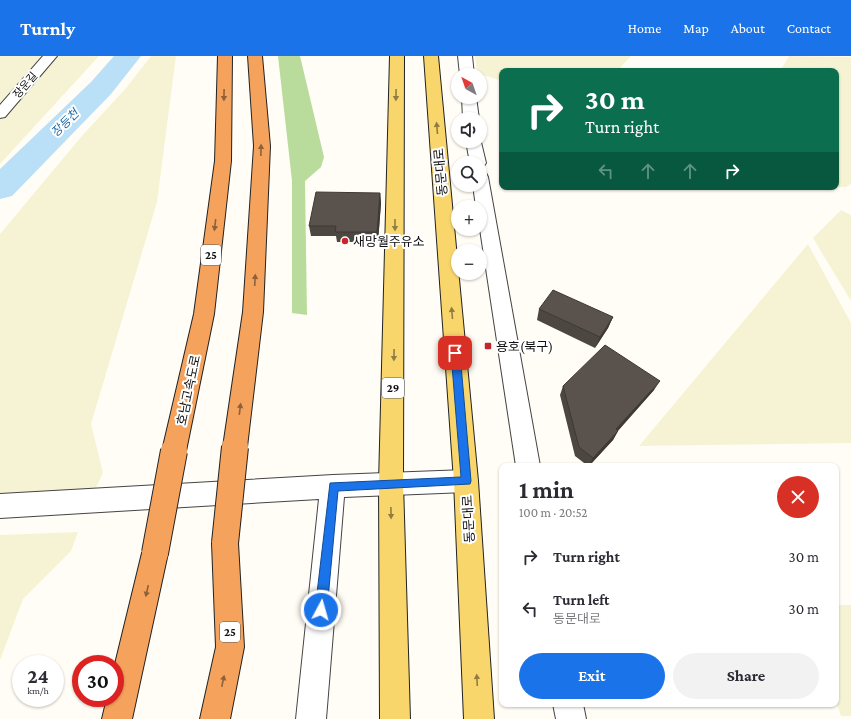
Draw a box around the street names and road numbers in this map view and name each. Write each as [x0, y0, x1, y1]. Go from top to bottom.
street label: 장운길 [11, 70, 39, 100]
street label: 동문대로 [431, 147, 450, 196]
road number: 25 [201, 245, 221, 265]
street label: 호남고속도로 [174, 353, 203, 427]
road number: 29 [382, 378, 404, 398]
street label: 동문대로 [460, 495, 477, 543]
road number: 25 [220, 622, 240, 642]

